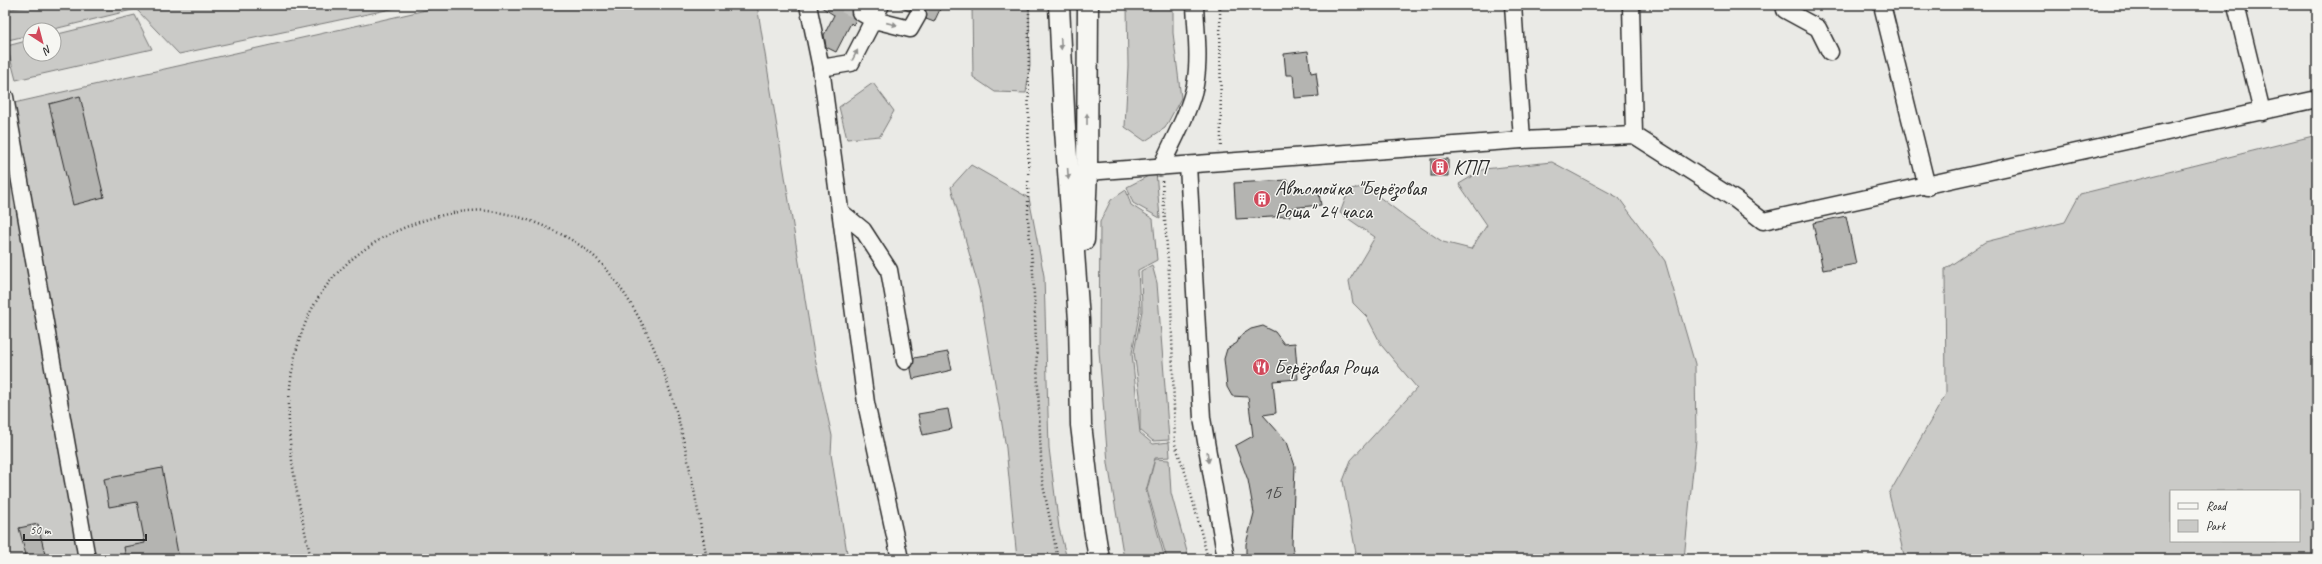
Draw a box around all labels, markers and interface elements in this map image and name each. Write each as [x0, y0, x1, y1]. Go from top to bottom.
north arrow [22, 22, 62, 62]
one-way arrow [885, 22, 898, 28]
one-way arrow [1058, 38, 1064, 51]
text: N [39, 42, 55, 59]
one-way arrow [852, 49, 858, 61]
one-way arrow [1084, 112, 1090, 125]
place label: КПП [1453, 155, 1491, 180]
building icon: КПП [1430, 157, 1450, 177]
one-way arrow [1065, 168, 1072, 180]
place label: Автомойка "Берёзовая Роща" 24 часа [1275, 176, 1428, 224]
building icon: Автомойка "Берёзовая Роща" 24 часа [1252, 189, 1272, 209]
place label: Берёзовая Роща [1274, 355, 1380, 381]
restaurant icon: Берёзовая Роща [1251, 357, 1271, 377]
one-way arrow [1205, 451, 1211, 463]
house number: 1Б [1263, 482, 1283, 504]
legend [2170, 490, 2300, 542]
text: Road [2206, 498, 2228, 514]
scale bar [24, 516, 146, 542]
text: Park [2206, 518, 2227, 534]
text: 50 m [30, 522, 52, 538]

